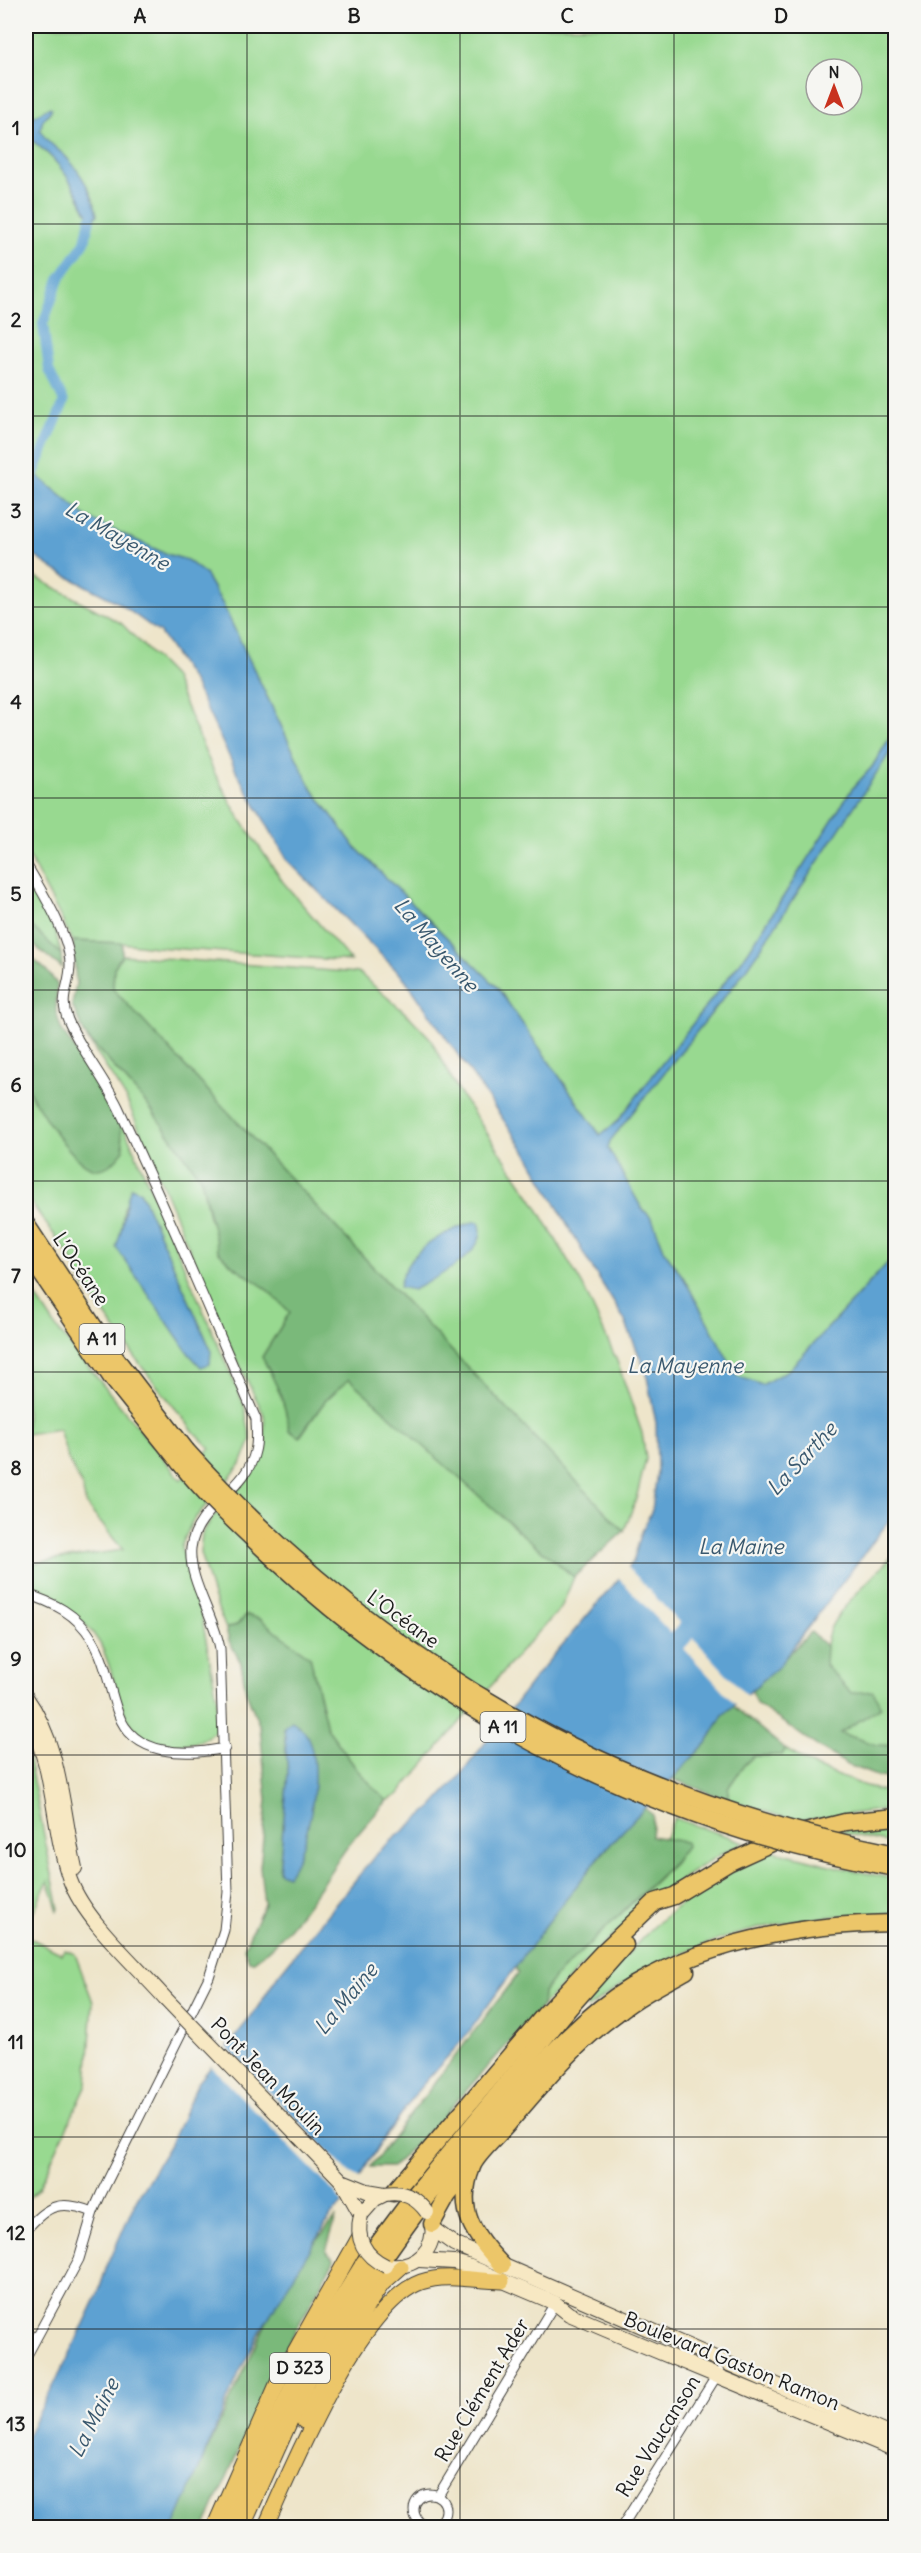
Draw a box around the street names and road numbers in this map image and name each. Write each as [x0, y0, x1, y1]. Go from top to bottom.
street label: L’Océane [48, 1227, 115, 1310]
road number: A 11 [80, 1324, 124, 1354]
street label: L’Océane [362, 1584, 444, 1653]
road number: A 11 [480, 1712, 526, 1742]
street label: Pont Jean Moulin [206, 2012, 331, 2140]
street label: Boulevard Gaston Ramon [621, 2306, 844, 2415]
street label: Rue Clément Ader [429, 2314, 534, 2466]
road number: D 323 [270, 2353, 330, 2383]
street label: Rue Vaucanson [610, 2370, 705, 2501]

